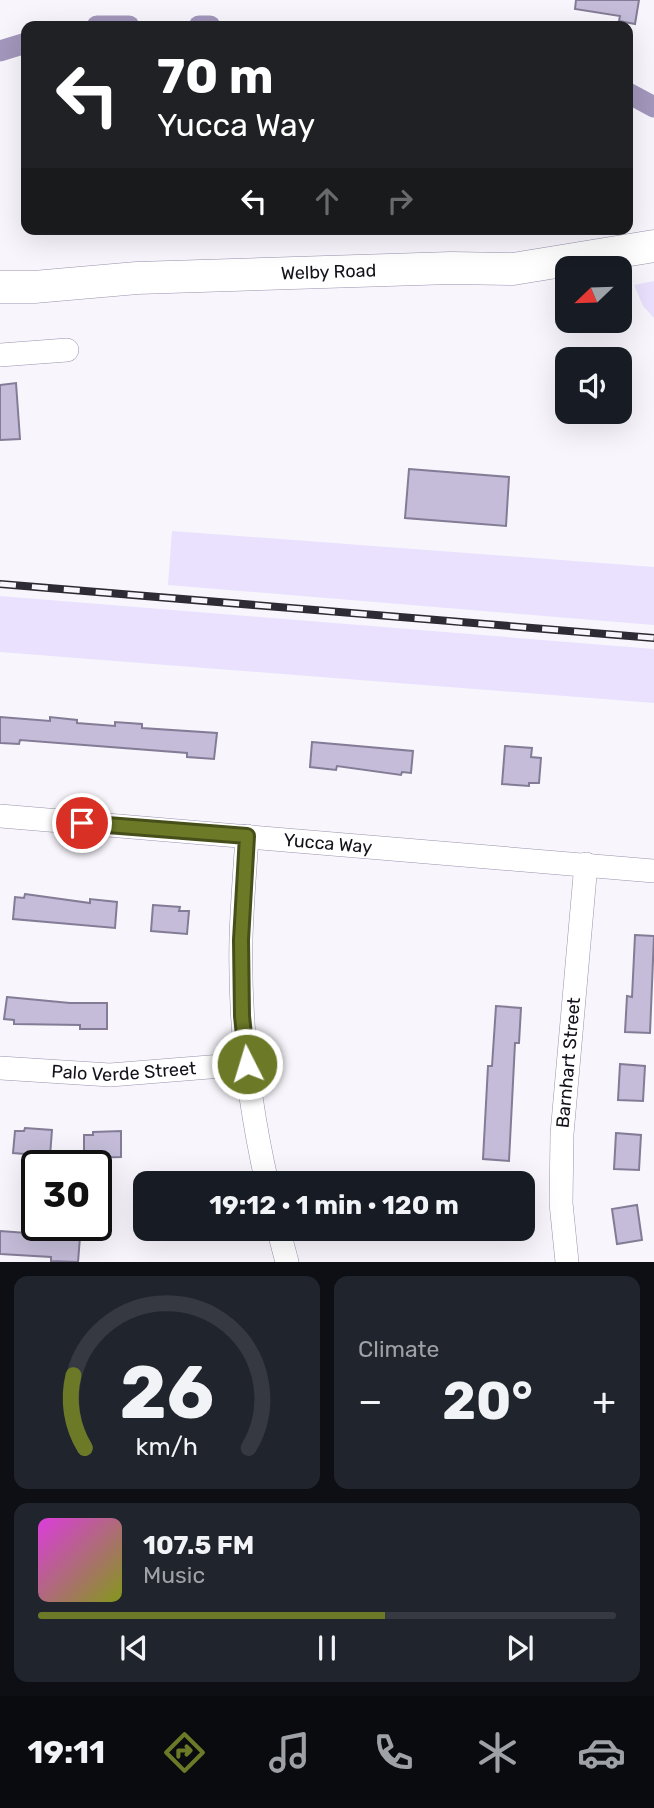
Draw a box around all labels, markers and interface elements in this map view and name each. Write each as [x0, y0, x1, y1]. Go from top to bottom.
text: 70 m [157, 47, 274, 105]
icon: left [42, 49, 133, 140]
text: Yucca Way [157, 106, 315, 144]
icon: left [235, 182, 273, 220]
icon: ahead [308, 182, 346, 220]
icon: right [381, 182, 419, 220]
north arrow [555, 256, 632, 332]
map controls [555, 256, 632, 424]
street label: Welby Road [280, 259, 377, 284]
button: sound [555, 347, 632, 424]
pin [52, 793, 112, 853]
icon: arrive [63, 804, 101, 842]
street label: Yucca Way [283, 829, 373, 858]
street label: Barnhart Street [552, 996, 585, 1129]
position arrow [210, 1027, 284, 1101]
street label: Palo Verde Street [51, 1057, 197, 1086]
speed limit sign: 30 [21, 1150, 112, 1241]
text: 19:12 · 1 min · 120 m [209, 1190, 459, 1221]
text: Climate [358, 1335, 439, 1363]
text: 26 [120, 1351, 214, 1437]
text: 20° [442, 1370, 533, 1432]
text: − [358, 1378, 383, 1424]
text: + [592, 1378, 616, 1424]
text: km/h [136, 1432, 198, 1461]
text: 107.5 FM [143, 1530, 254, 1561]
text: Music [143, 1561, 205, 1589]
icon: previous [115, 1629, 153, 1667]
icon: pause [308, 1629, 346, 1667]
icon: next [501, 1629, 539, 1667]
icon: directions [160, 1728, 209, 1777]
icon: music [265, 1728, 314, 1777]
icon: phone [369, 1728, 418, 1777]
icon: climate [473, 1728, 522, 1777]
icon: car [577, 1728, 626, 1777]
text: 19:11 [28, 1733, 105, 1771]

